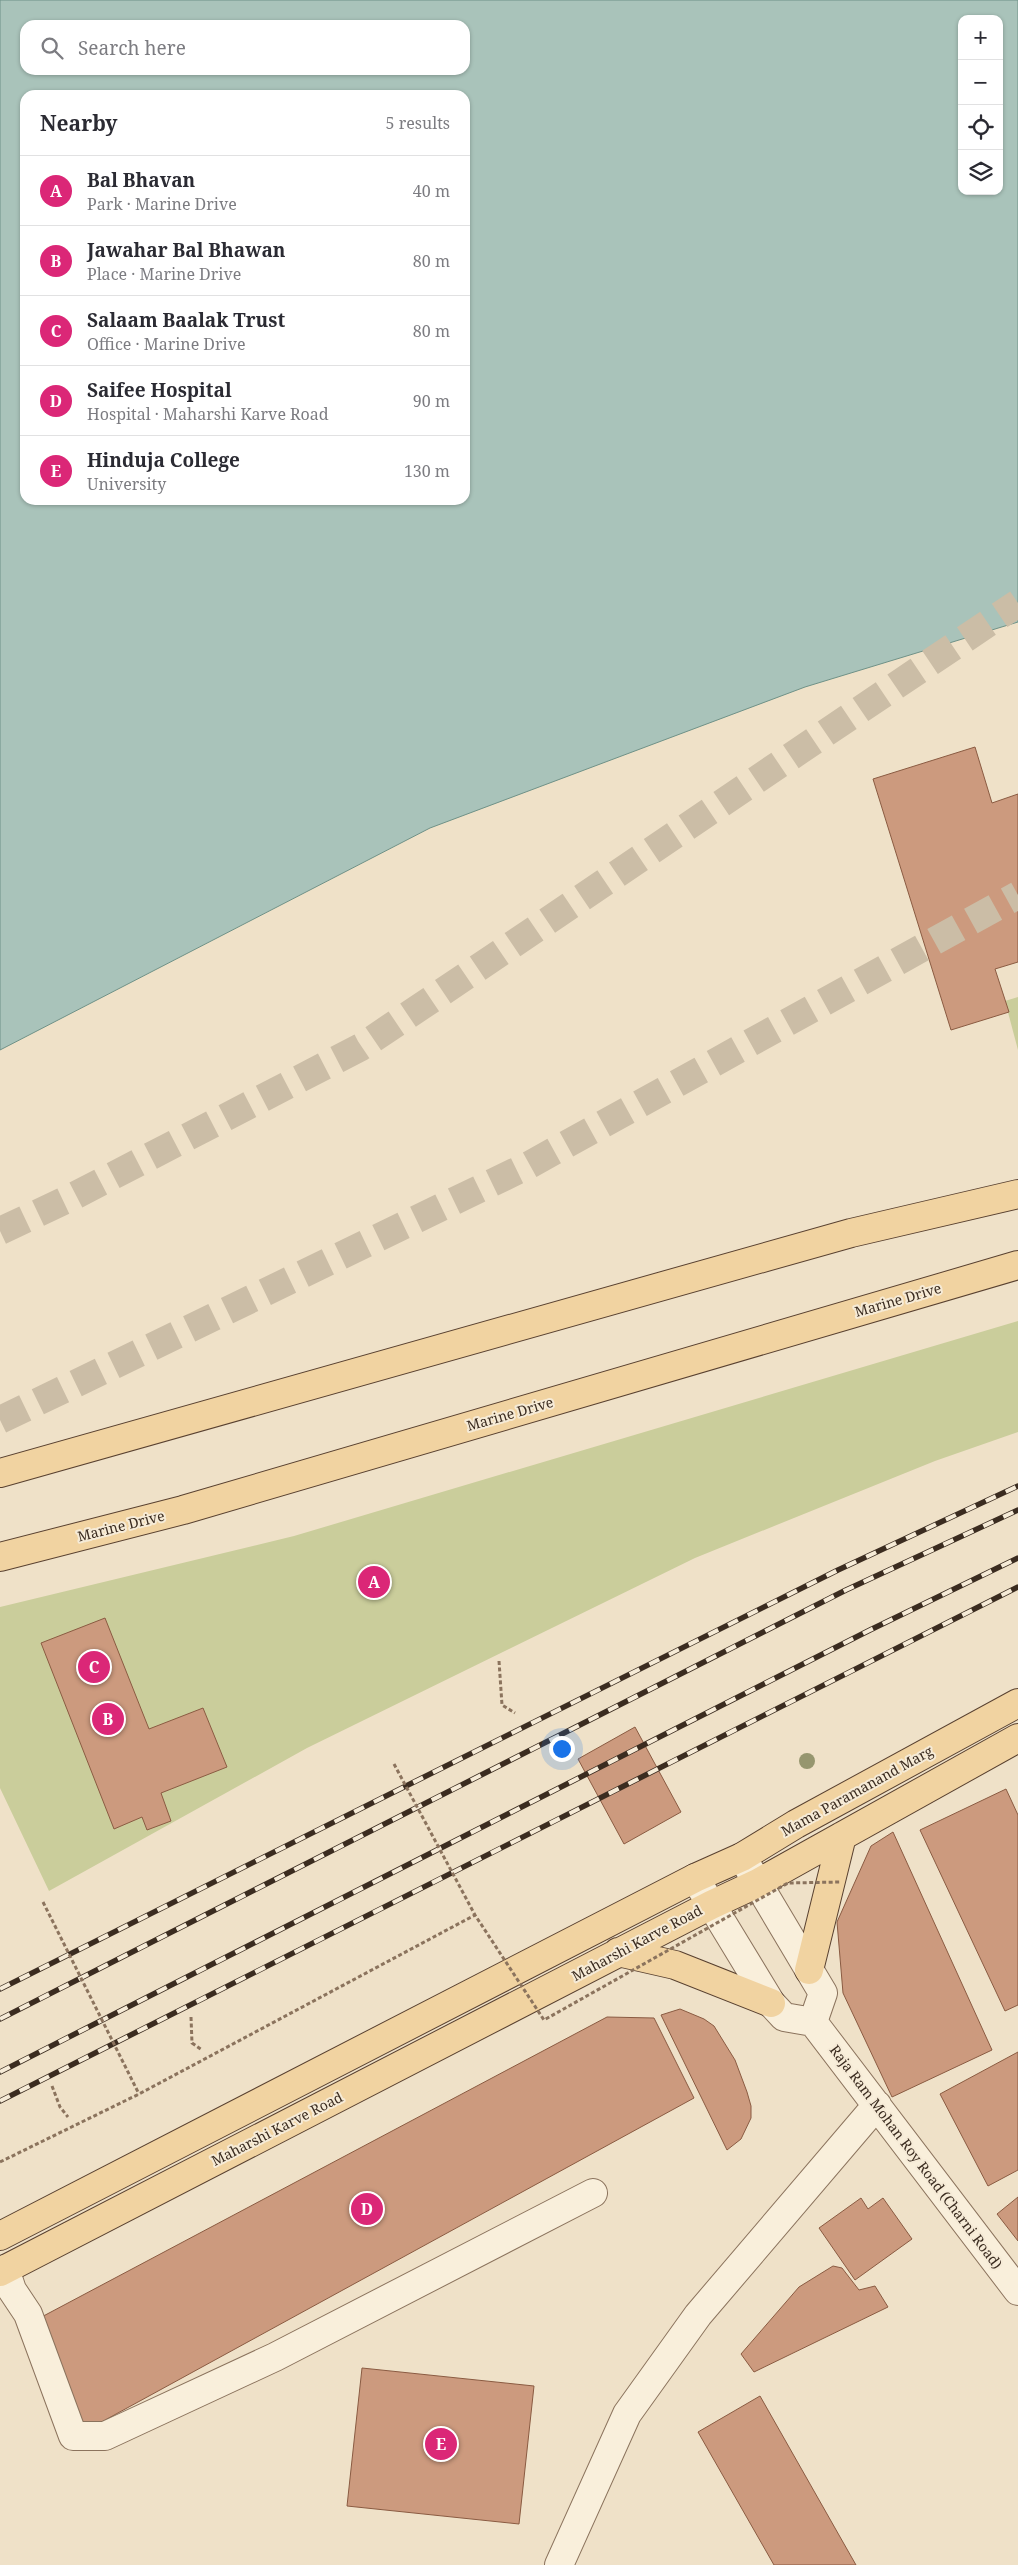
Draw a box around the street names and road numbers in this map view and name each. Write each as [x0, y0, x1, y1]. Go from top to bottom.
street label: Marine Drive [852, 1278, 943, 1321]
street label: Marine Drive [464, 1392, 555, 1435]
street label: Marine Drive [75, 1506, 166, 1546]
street label: Mama Paramanand Marg [777, 1741, 936, 1840]
street label: Maharshi Karve Road [568, 1900, 706, 1985]
street label: Raja Ram Mohan Roy Road (Charni Road) [826, 2041, 1007, 2273]
street label: Maharshi Karve Road [208, 2087, 346, 2170]

